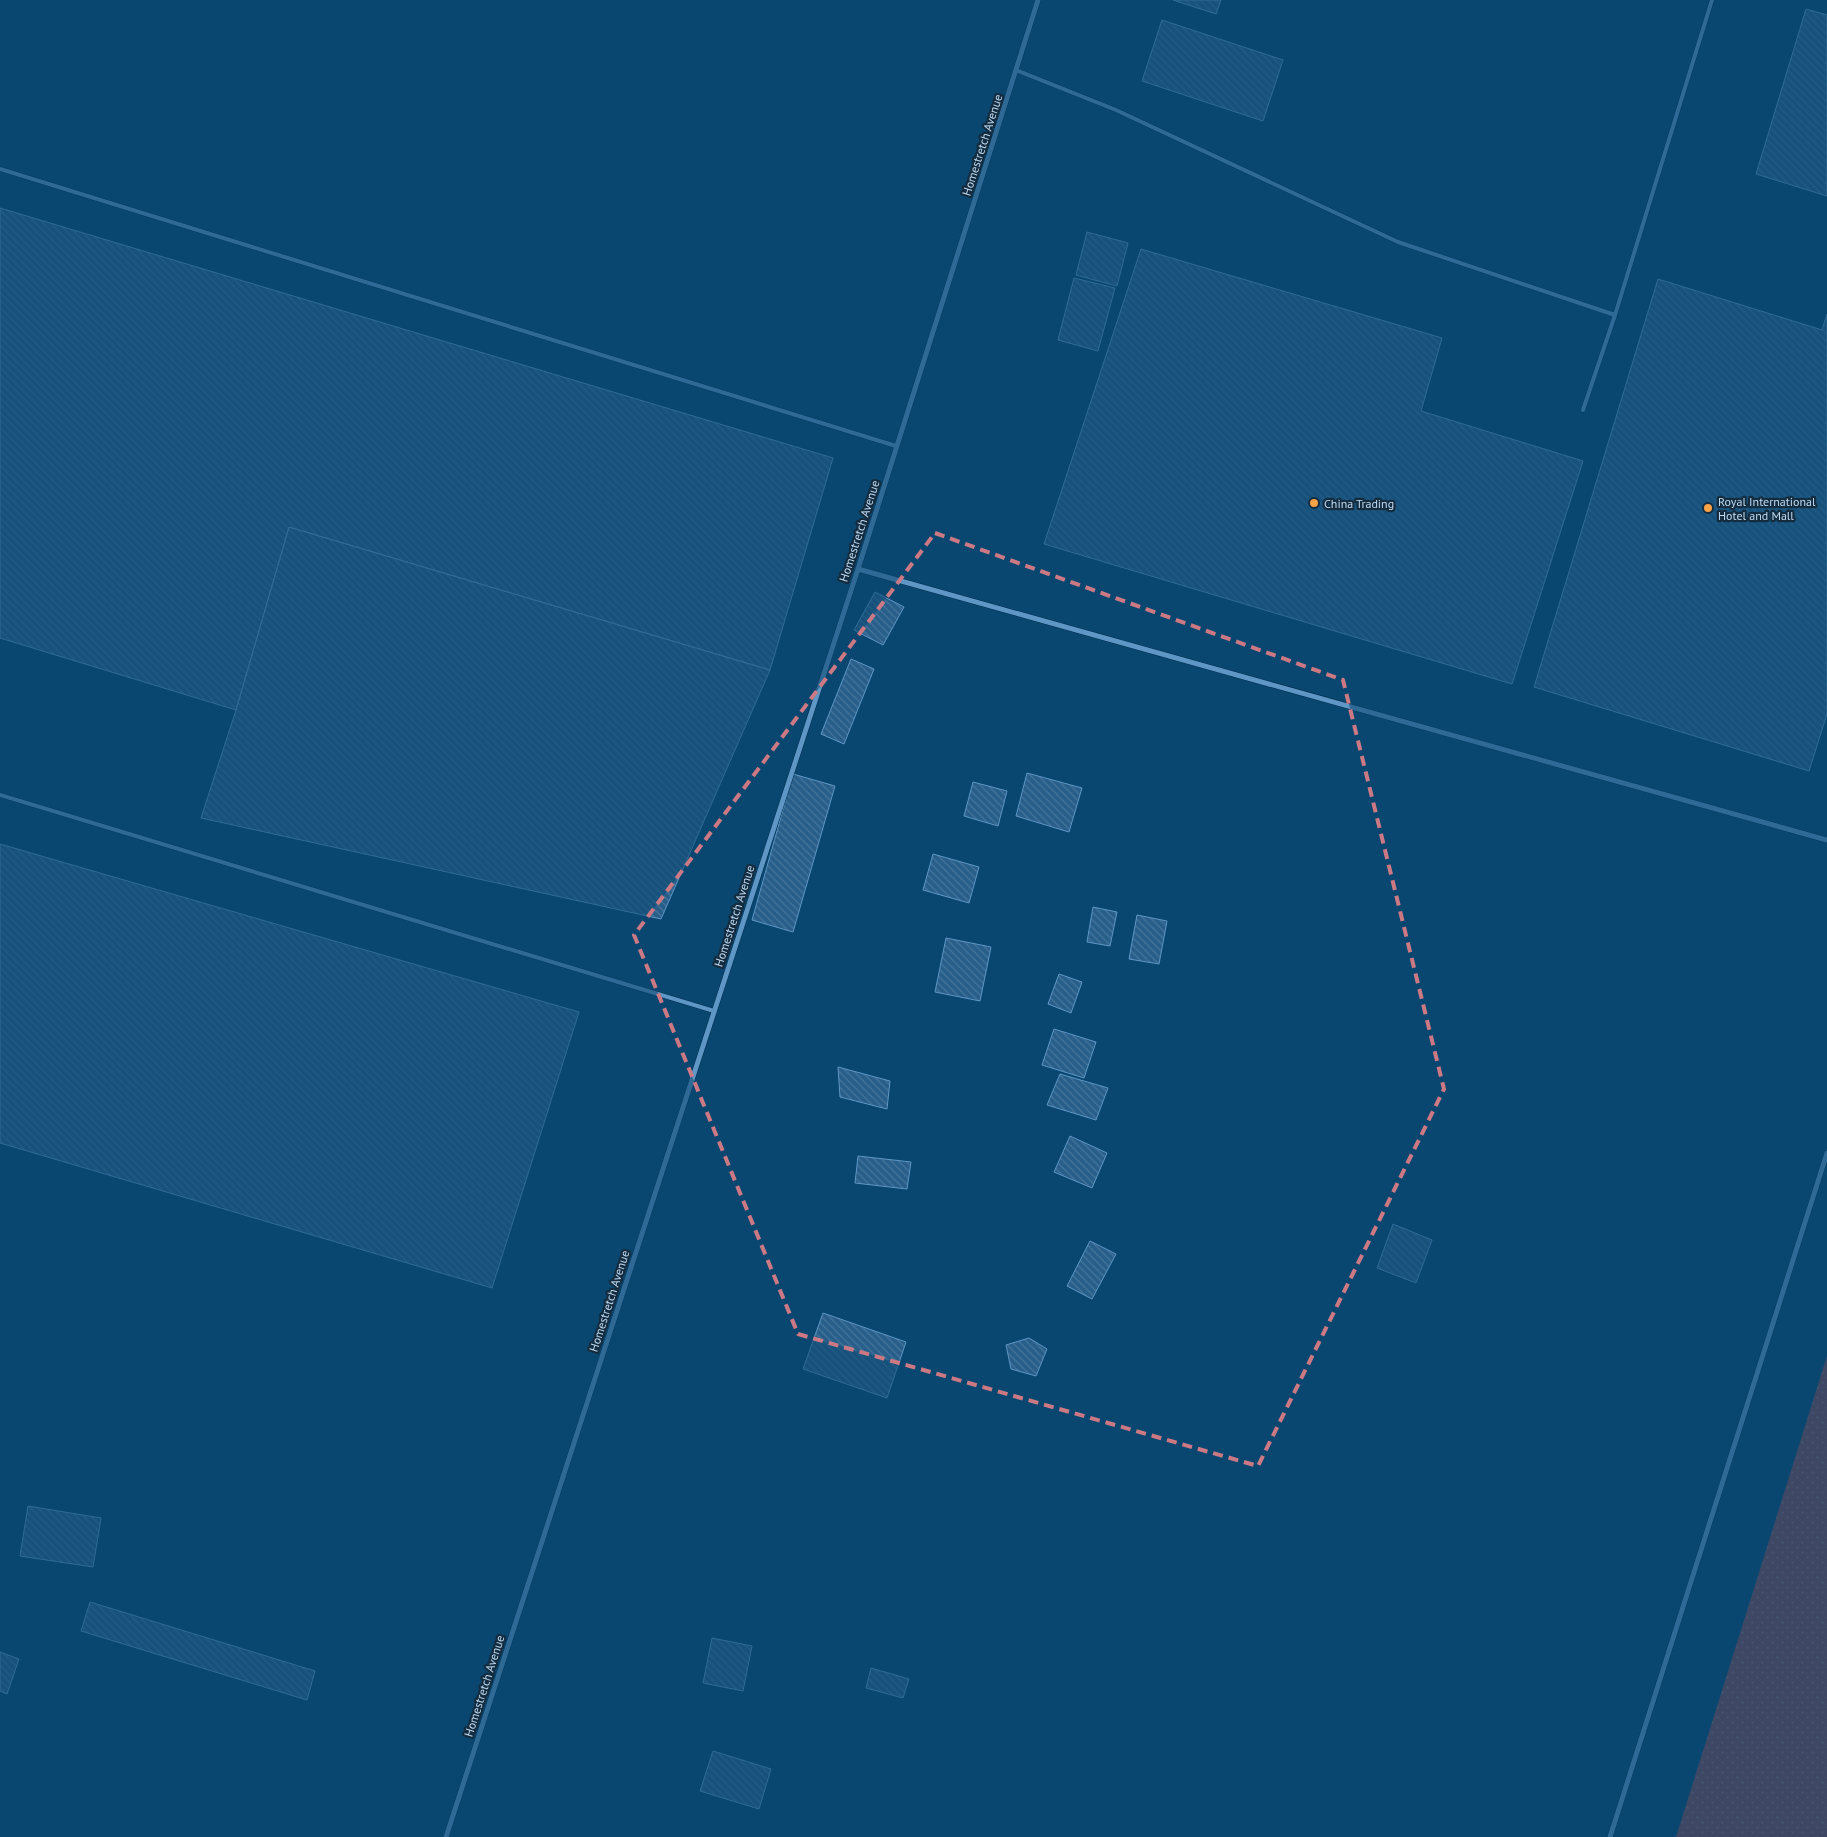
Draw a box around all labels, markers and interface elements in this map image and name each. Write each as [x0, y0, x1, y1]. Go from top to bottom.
street label: Homestretch Avenue [959, 92, 1005, 198]
street label: Homestretch Avenue [836, 478, 882, 584]
place label: Royal International Hotel and Mall [1718, 494, 1816, 523]
place label: China Trading [1324, 496, 1394, 511]
marker: China Trading [1308, 497, 1320, 509]
marker: Royal International Hotel and Mall [1702, 502, 1714, 514]
street label: Homestretch Avenue [711, 863, 757, 969]
street label: Homestretch Avenue [586, 1248, 632, 1354]
street label: Homestretch Avenue [461, 1633, 507, 1739]

